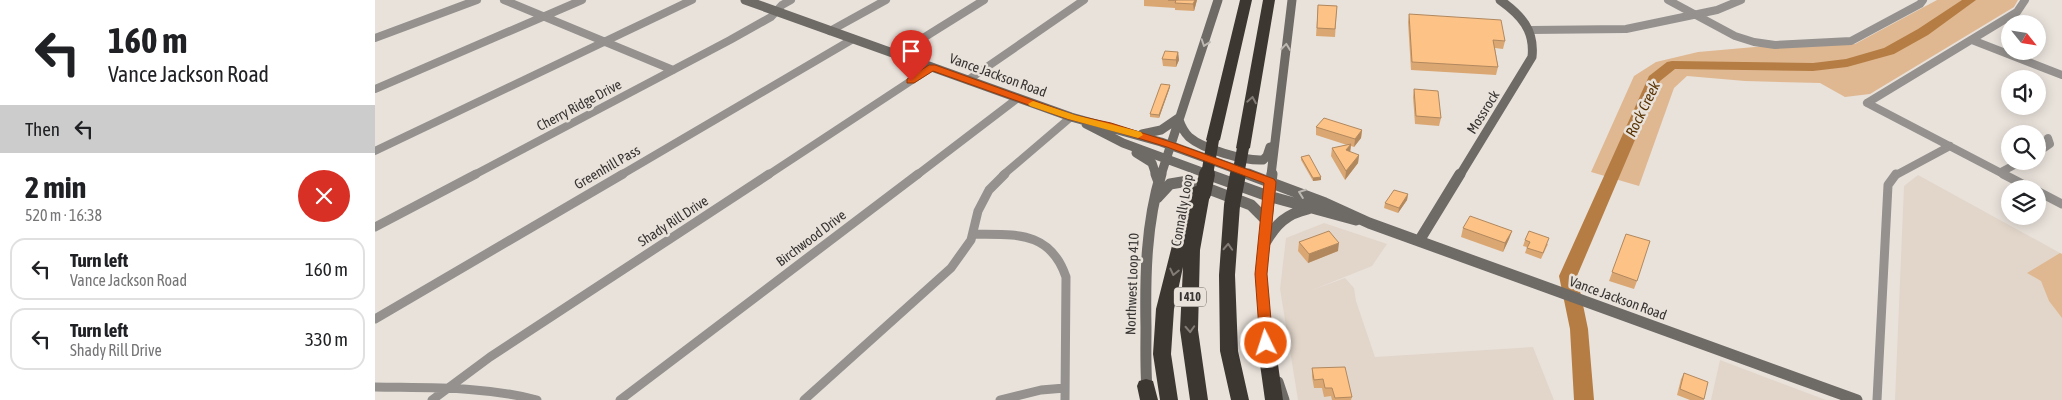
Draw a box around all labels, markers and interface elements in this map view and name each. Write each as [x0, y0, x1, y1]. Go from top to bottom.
north arrow [2001, 15, 2046, 60]
map controls [2001, 15, 2046, 225]
icon: left [25, 20, 90, 85]
text: 160 m [108, 20, 187, 60]
pin [890, 30, 932, 81]
icon: arrive [897, 37, 925, 65]
one-way arrow [1201, 39, 1211, 47]
one-way arrow [1280, 43, 1291, 51]
street label: Vance Jackson Road [947, 50, 1049, 100]
text: Vance Jackson Road [108, 61, 269, 87]
button: sound [2001, 70, 2046, 115]
street label: Cherry Ridge Drive [534, 76, 624, 134]
water label: Rock Creek [1622, 78, 1663, 139]
street label: Mossrock [1464, 87, 1502, 137]
one-way arrow [1246, 96, 1256, 105]
icon: left [70, 115, 98, 143]
text: Then [25, 118, 60, 140]
button: search [2001, 125, 2046, 170]
street label: Greenhill Pass [571, 142, 643, 192]
text: 2 min [25, 170, 86, 204]
button: close [298, 170, 350, 222]
street label: Connally Loop [1168, 172, 1196, 247]
button: layers [2001, 180, 2046, 225]
one-way arrow [1298, 189, 1307, 199]
street label: Shady Rill Drive [635, 192, 711, 250]
text: 520 m · 16:38 [25, 206, 102, 224]
street label: Birchwood Drive [773, 207, 849, 269]
street label: Northwest Loop 410 [1122, 232, 1142, 335]
one-way arrow [1223, 243, 1234, 251]
text: Turn left [70, 249, 128, 271]
icon: left [27, 255, 55, 283]
text: 160 m [305, 258, 348, 280]
one-way arrow [1169, 268, 1180, 277]
text: Vance Jackson Road [70, 271, 187, 289]
street label: Vance Jackson Road [1567, 273, 1669, 323]
road number: I 410 [1174, 288, 1206, 306]
position arrow [1239, 316, 1291, 368]
text: Turn left [70, 319, 128, 341]
icon: left [27, 325, 55, 353]
one-way arrow [1185, 326, 1196, 334]
text: 330 m [305, 328, 348, 350]
text: Shady Rill Drive [70, 341, 162, 359]

